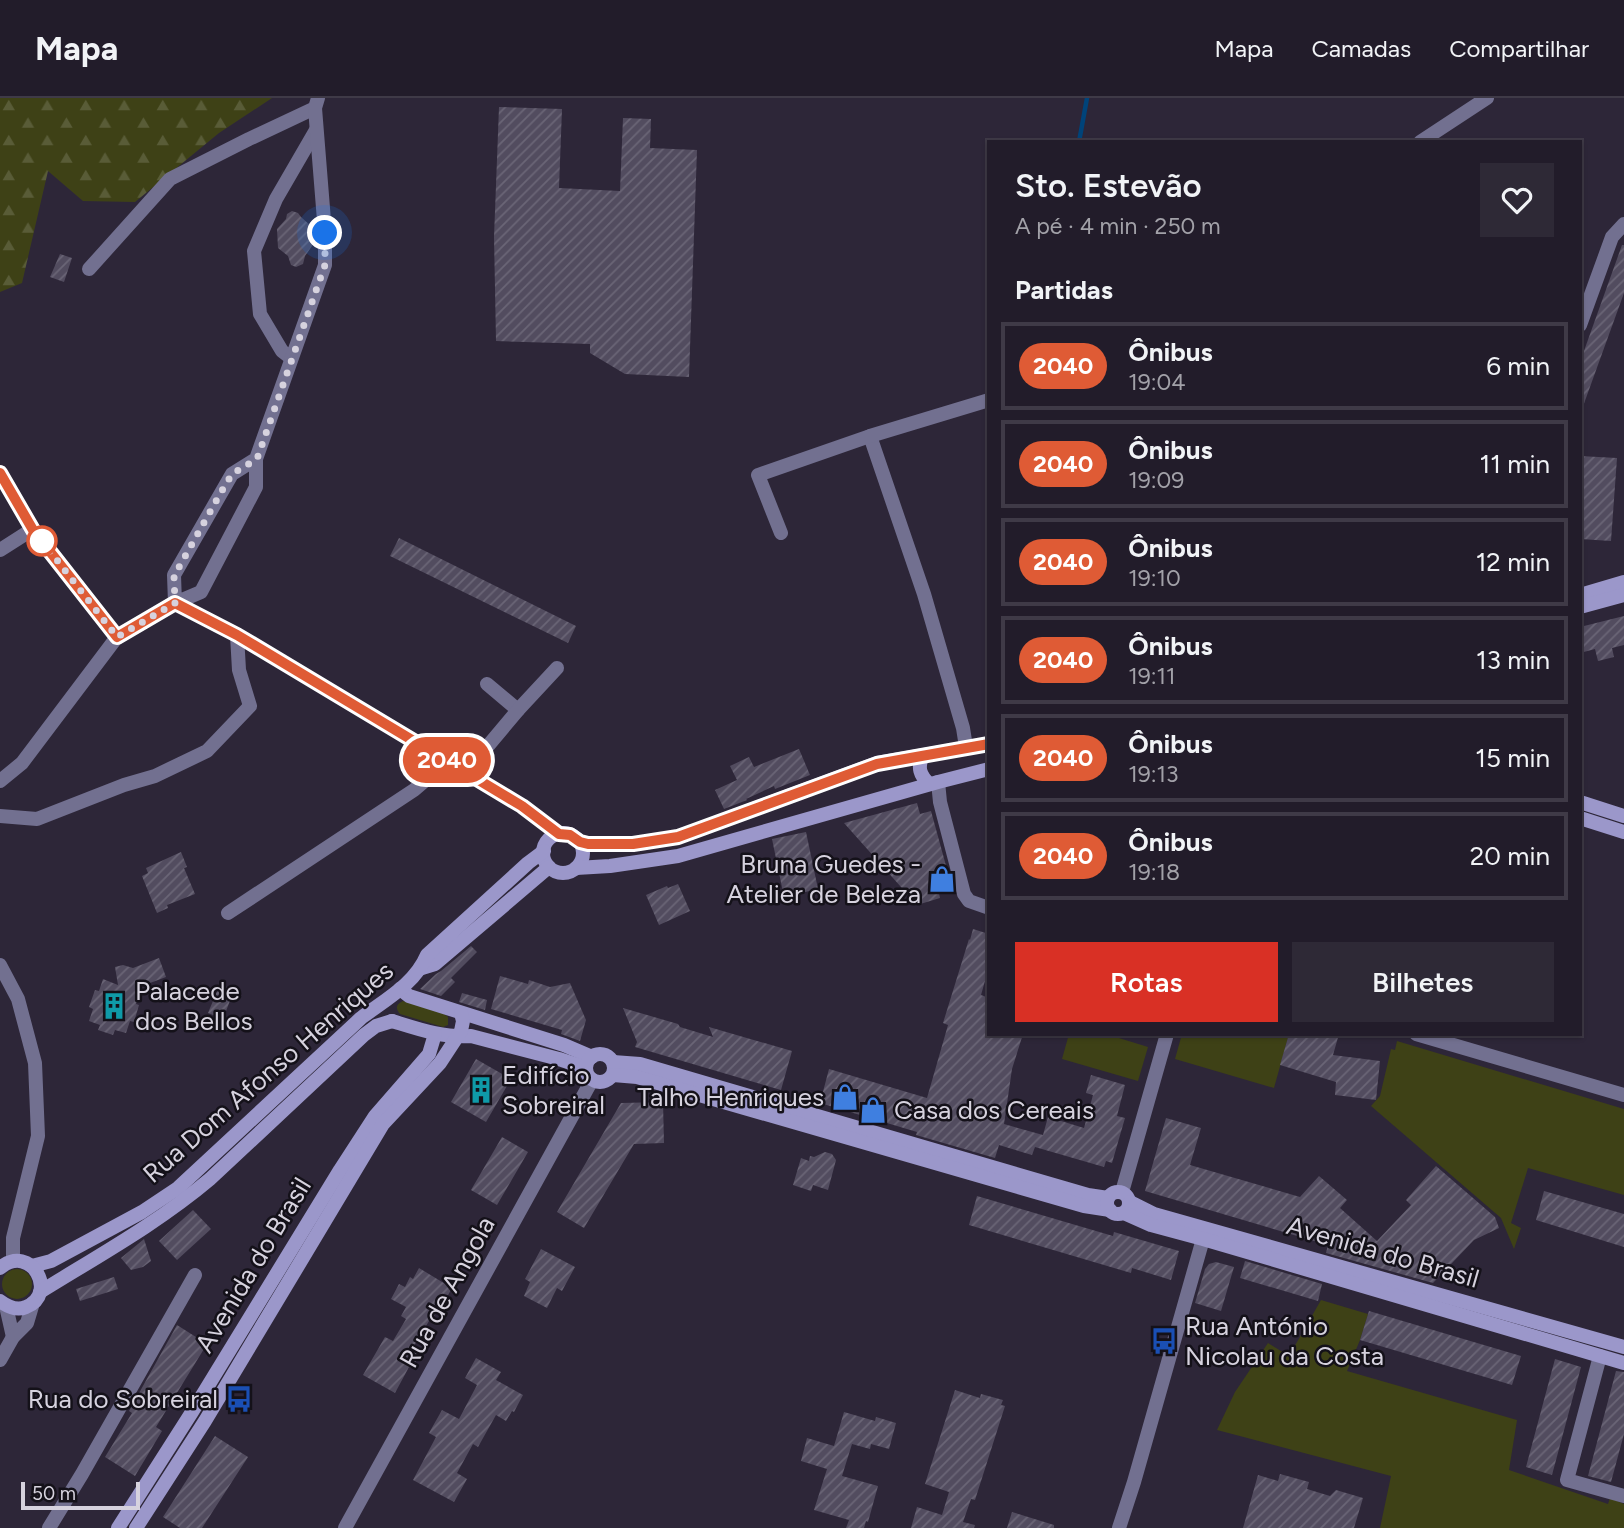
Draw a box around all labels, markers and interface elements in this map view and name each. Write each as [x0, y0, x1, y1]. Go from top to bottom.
text: Mapa [35, 29, 118, 68]
text: Mapa [1214, 34, 1273, 63]
text: Camadas [1311, 34, 1411, 63]
text: Compartilhar [1449, 34, 1589, 63]
button: heart [1480, 163, 1554, 237]
text: Sto. Estevão [1015, 166, 1202, 205]
text: A pé · 4 min · 250 m [1015, 212, 1221, 240]
your location [307, 215, 342, 250]
text: Partidas [1015, 274, 1113, 306]
text: Ônibus [1128, 336, 1213, 368]
text: 6 min [1486, 350, 1550, 382]
text: 2040 [1033, 351, 1093, 380]
text: 19:04 [1128, 368, 1186, 396]
text: Ônibus [1128, 434, 1213, 466]
text: 11 min [1479, 448, 1550, 480]
text: 2040 [1033, 449, 1093, 478]
text: 19:09 [1128, 466, 1184, 494]
unlabelled marker [27, 526, 57, 556]
text: Ônibus [1128, 532, 1213, 564]
text: 12 min [1476, 546, 1550, 578]
text: 2040 [1033, 547, 1093, 576]
text: 19:10 [1128, 564, 1181, 592]
text: Ônibus [1128, 630, 1213, 662]
text: 13 min [1476, 644, 1550, 676]
text: 2040 [1033, 645, 1093, 674]
text: 19:11 [1128, 662, 1176, 690]
text: Ônibus [1128, 728, 1213, 760]
line badge: 2040 [398, 737, 496, 783]
text: 15 min [1475, 742, 1550, 774]
text: 2040 [1033, 743, 1093, 772]
text: 2040 [417, 745, 477, 774]
text: 19:13 [1128, 760, 1179, 788]
text: Ônibus [1128, 826, 1213, 858]
text: 20 min [1470, 840, 1550, 872]
text: 2040 [1033, 841, 1093, 870]
place label: Bruna Guedes - Atelier de Beleza [726, 848, 921, 910]
text: 19:18 [1128, 858, 1180, 886]
shop icon: Bruna Guedes - Atelier de Beleza [927, 864, 957, 894]
button: Rotas [1015, 942, 1278, 1022]
button: Bilhetes [1292, 942, 1554, 1022]
street label: Rua Dom Afonso Henriques [136, 955, 400, 1189]
place label: Palacede dos Bellos [135, 975, 253, 1037]
building icon: Palacede dos Bellos [99, 991, 129, 1021]
place label: Edifício Sobreiral [502, 1059, 605, 1121]
building icon: Edifício Sobreiral [466, 1075, 496, 1105]
place label: Talho Henriques [637, 1081, 824, 1113]
shop icon: Talho Henriques [830, 1082, 860, 1112]
place label: Casa dos Cereais [894, 1094, 1094, 1126]
shop icon: Casa dos Cereais [858, 1095, 888, 1125]
street label: Avenida do Brasil [188, 1172, 318, 1358]
street label: Avenida do Brasil [1283, 1209, 1483, 1295]
street label: Rua de Angola [392, 1211, 502, 1373]
place label: Rua António Nicolau da Costa [1185, 1310, 1384, 1372]
bus stop icon: Rua António Nicolau da Costa [1149, 1326, 1179, 1356]
place label: Rua do Sobreiral [28, 1383, 218, 1415]
bus stop icon: Rua do Sobreiral [224, 1384, 254, 1414]
scale bar [21, 1479, 140, 1511]
text: 50 m [32, 1482, 76, 1505]

